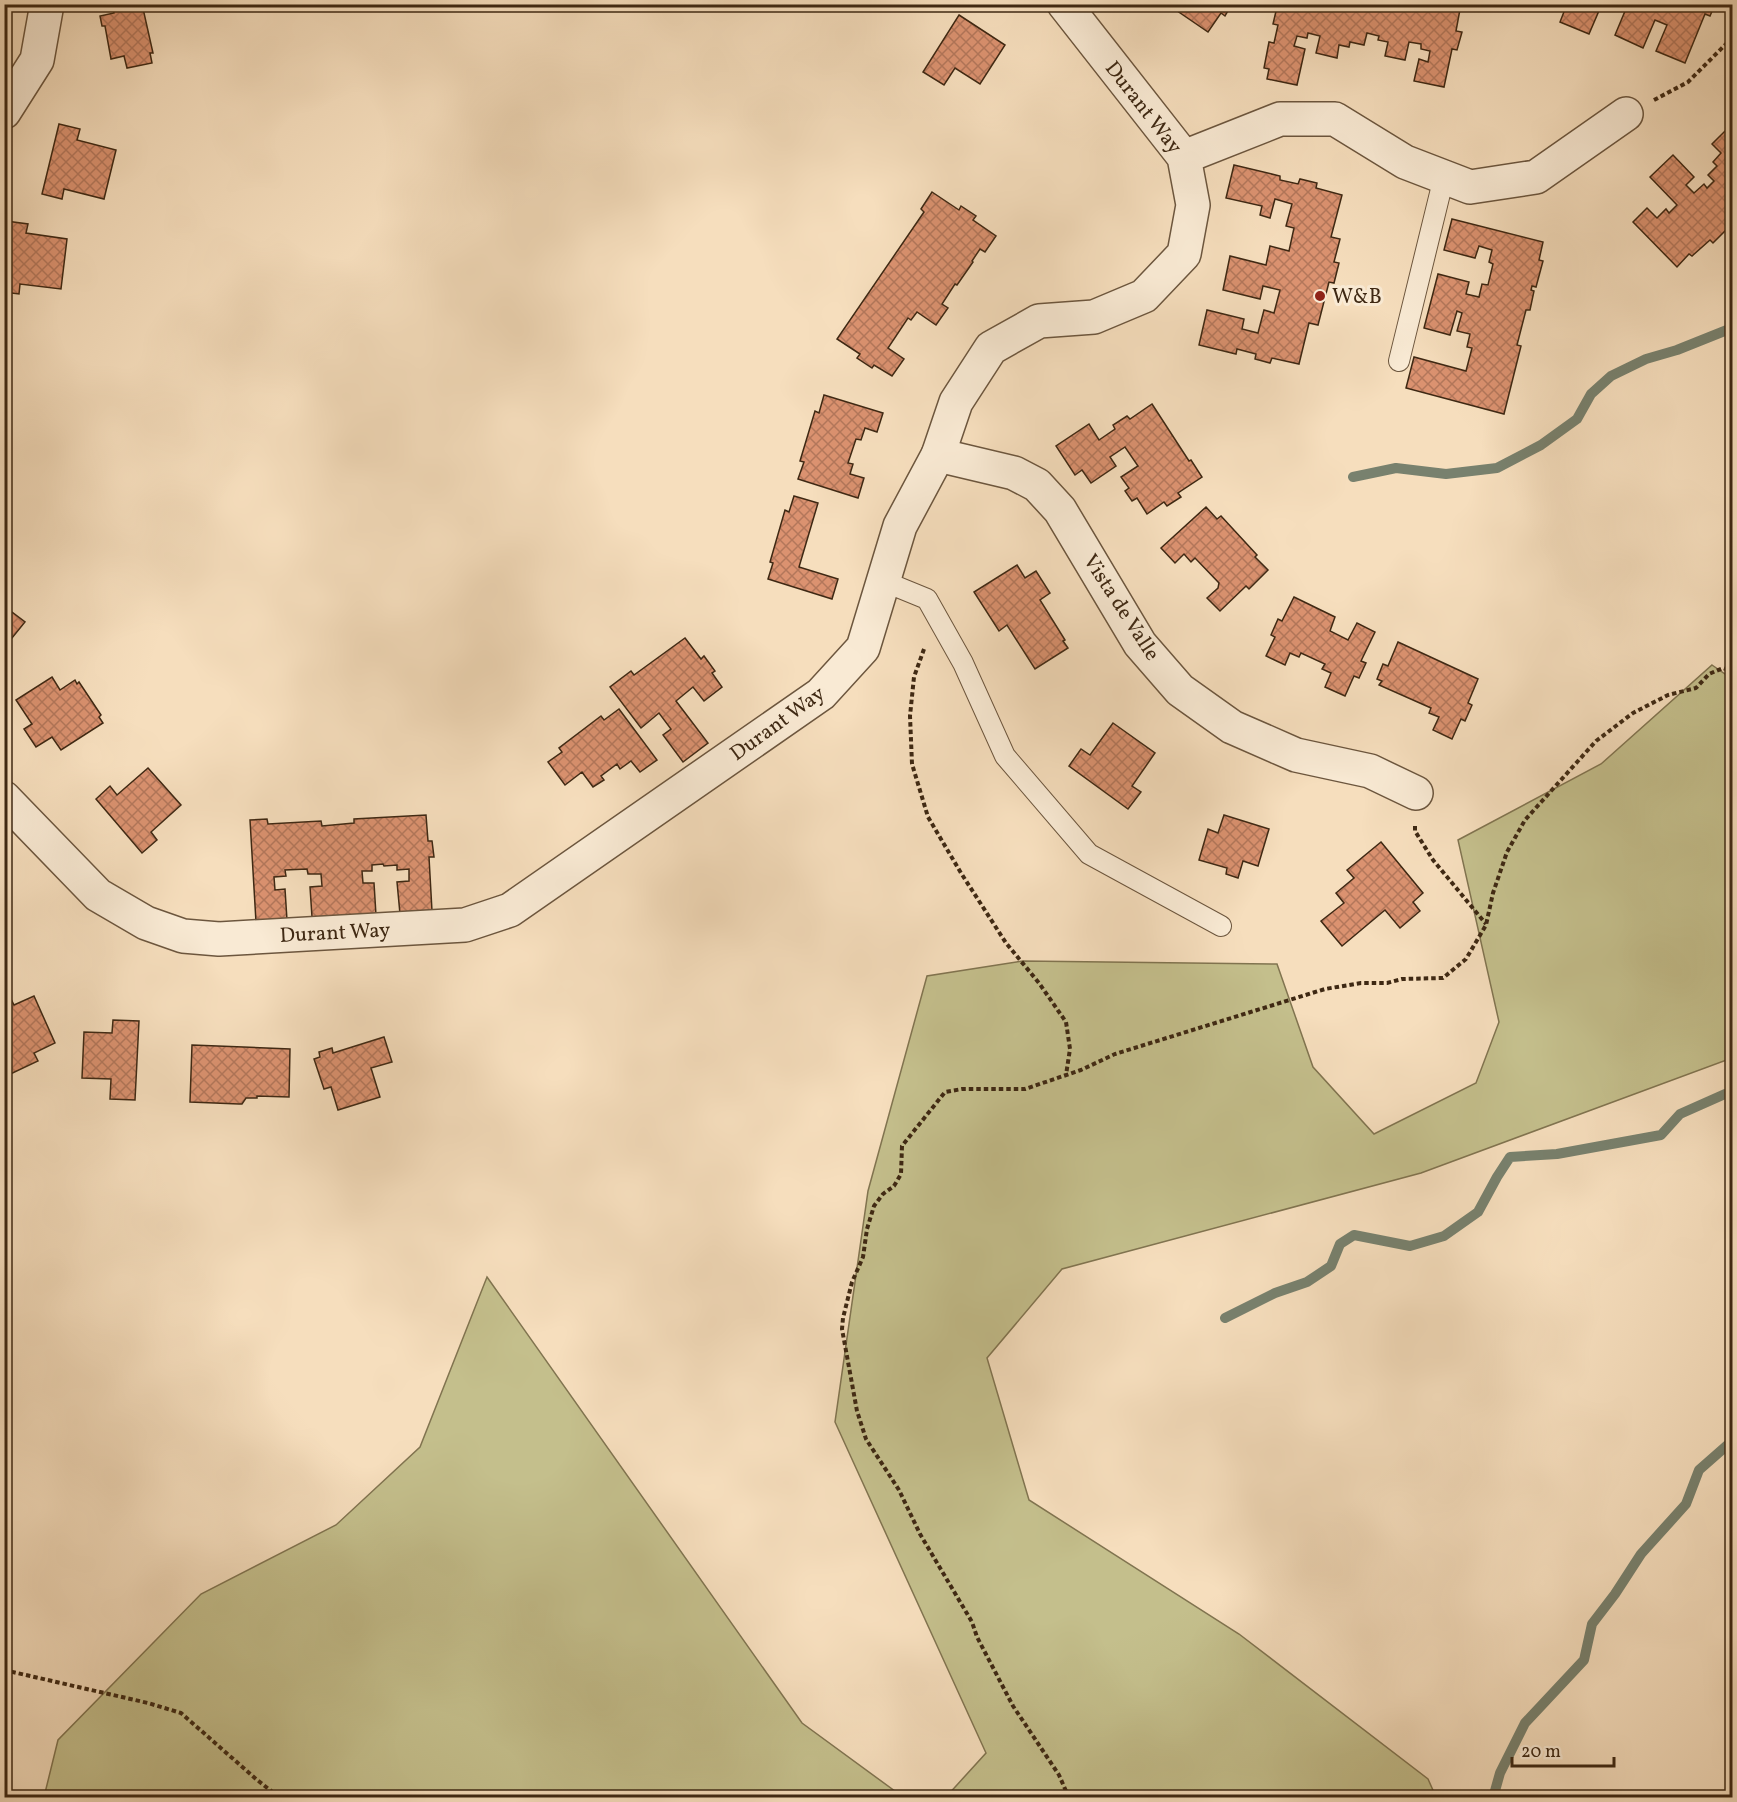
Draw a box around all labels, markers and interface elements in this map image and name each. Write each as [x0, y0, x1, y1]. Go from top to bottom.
street label: Durant Way [1097, 55, 1189, 161]
place label: W&B [1332, 283, 1382, 312]
marker: W&B [1313, 289, 1327, 303]
street label: Vista de Valle [1075, 549, 1166, 667]
street label: Durant Way [725, 680, 832, 768]
street label: Durant Way [279, 916, 392, 951]
scale bar [1512, 1730, 1614, 1768]
text: 20 m [1521, 1740, 1561, 1765]

